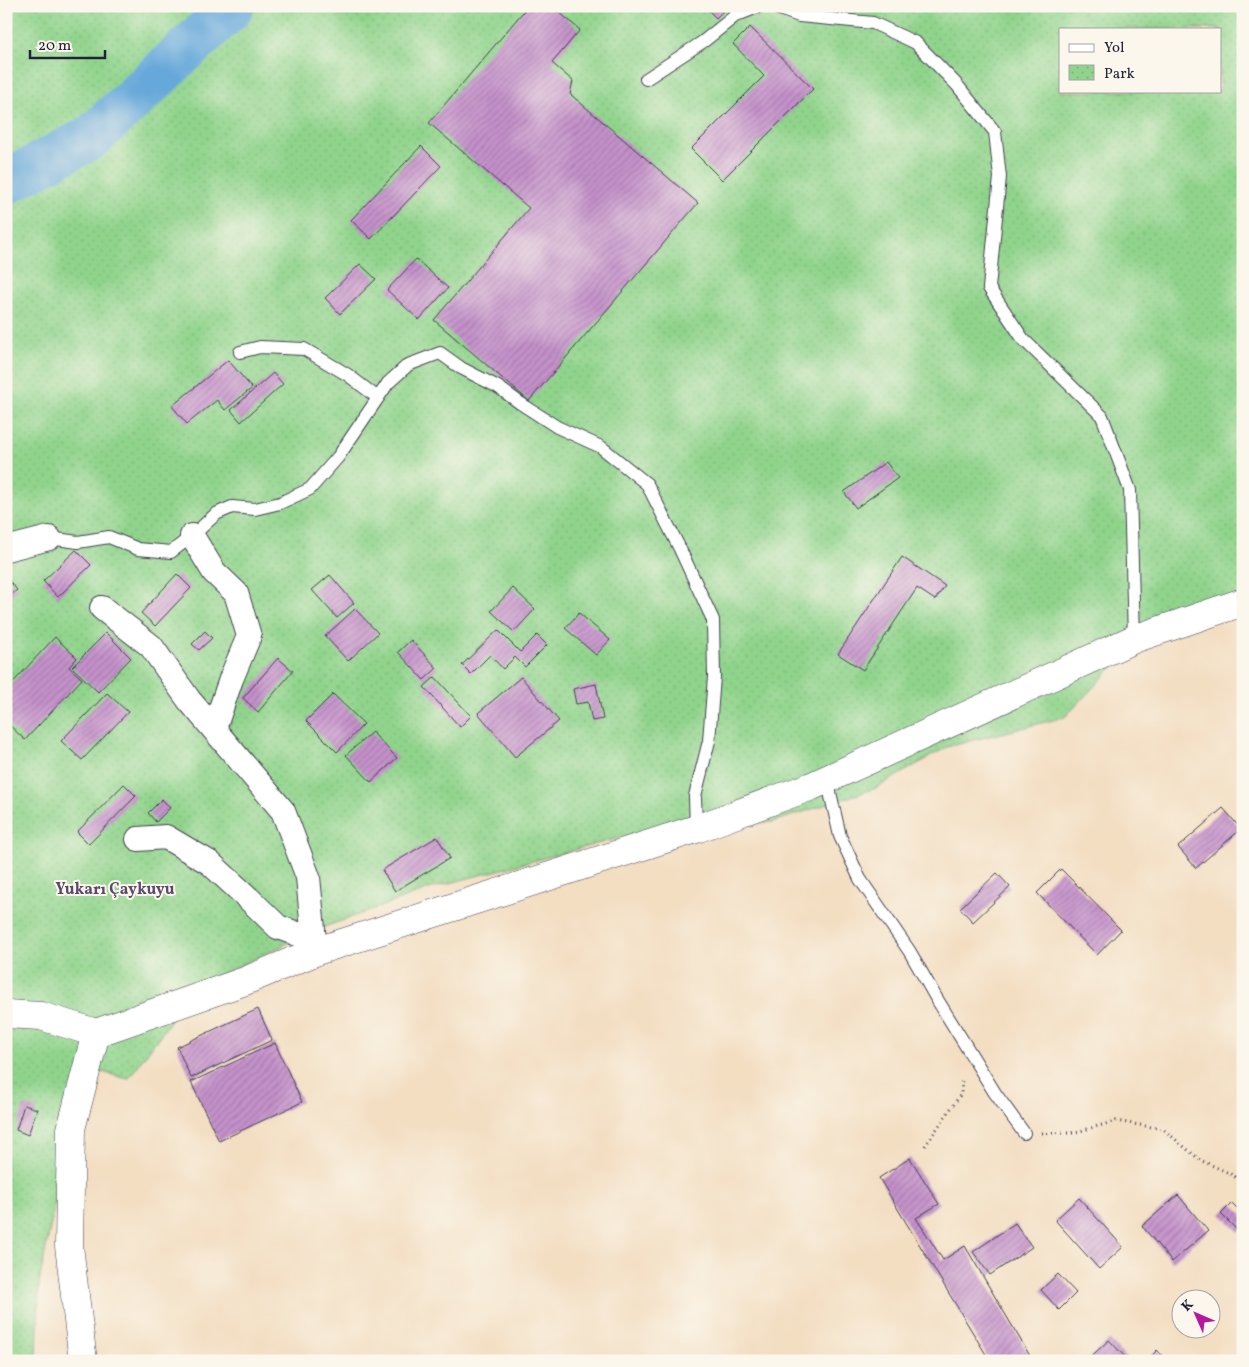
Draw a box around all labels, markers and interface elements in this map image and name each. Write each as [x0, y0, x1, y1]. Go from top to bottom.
scale bar [30, 28, 105, 60]
legend [1059, 28, 1222, 92]
text: 20 m [38, 36, 71, 57]
text: Yol [1104, 38, 1124, 59]
text: Park [1104, 64, 1135, 85]
district label: Yukarı Çaykuyu [55, 879, 175, 901]
north arrow [1172, 1290, 1222, 1340]
text: K [1178, 1296, 1198, 1316]

